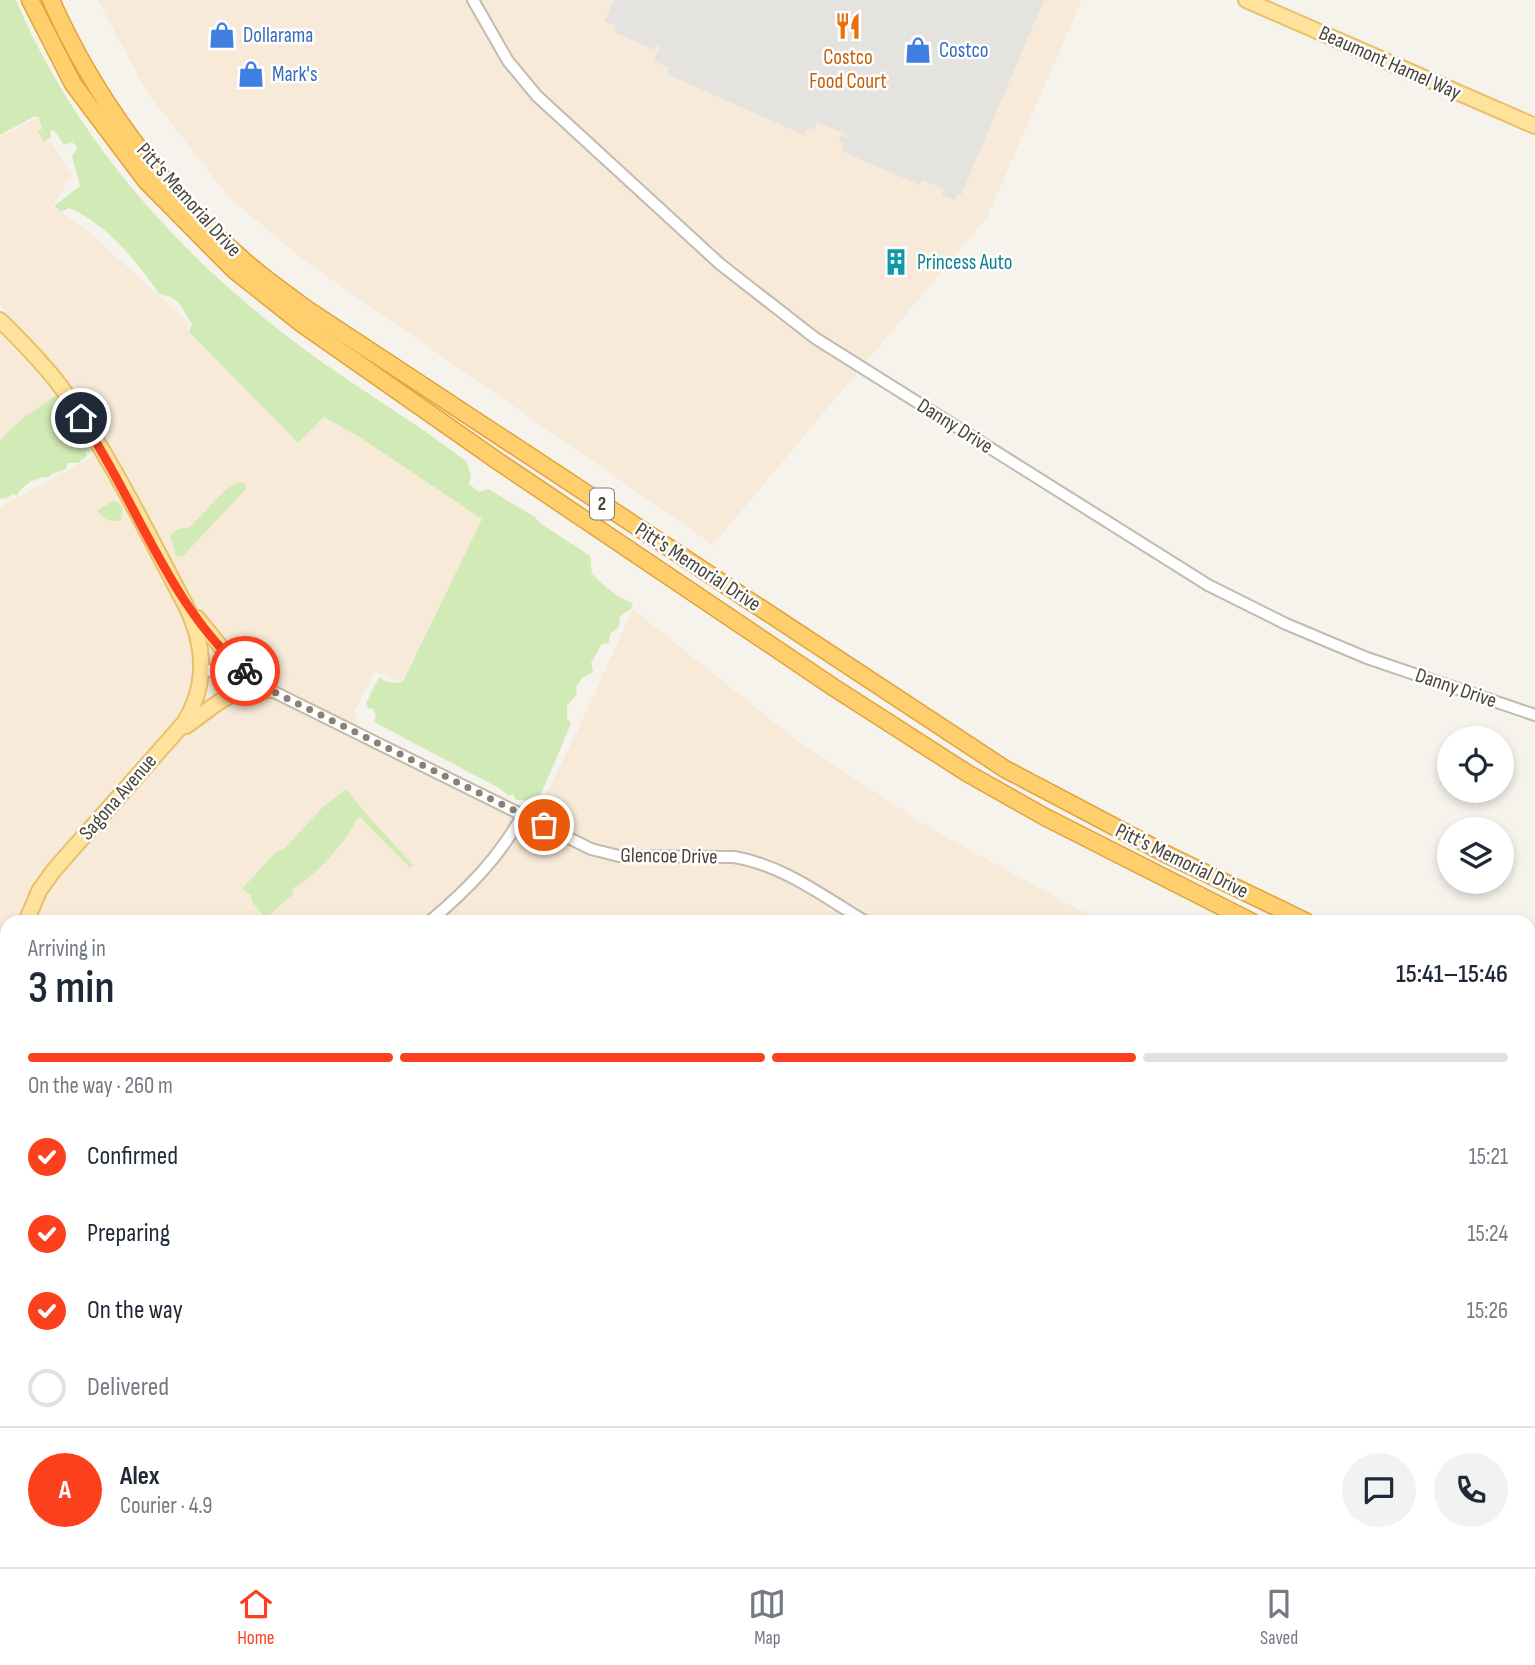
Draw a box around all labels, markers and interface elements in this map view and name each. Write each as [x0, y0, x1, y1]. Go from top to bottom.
restaurant icon: Costco Food Court [833, 11, 863, 41]
shop icon: Dollarama [207, 20, 237, 50]
street label: Beaumont Hamel Way [1315, 21, 1465, 105]
place label: Dollarama [243, 23, 313, 48]
shop icon: Costco [903, 35, 933, 65]
place label: Costco [939, 38, 989, 63]
place label: Costco Food Court [809, 45, 887, 94]
shop icon: Mark's [236, 59, 266, 89]
place label: Mark's [272, 62, 317, 87]
street label: Pitt's Memorial Drive [131, 138, 247, 262]
building icon: Princess Auto [881, 247, 911, 277]
place label: Princess Auto [917, 250, 1012, 275]
pin [51, 388, 111, 448]
street label: Danny Drive [913, 393, 997, 459]
icon: home [62, 399, 100, 437]
road number: 2 [590, 489, 614, 520]
street label: Pitt's Memorial Drive [630, 517, 766, 617]
courier [210, 636, 280, 706]
icon: bike [226, 652, 264, 690]
street label: Danny Drive [1412, 662, 1500, 714]
map controls [1437, 726, 1514, 894]
button: locate [1437, 726, 1514, 803]
street label: Sagona Avenue [74, 749, 162, 845]
pin [514, 795, 574, 855]
icon: bag [525, 806, 563, 844]
button: layers [1437, 817, 1514, 894]
street label: Pitt's Memorial Drive [1111, 818, 1253, 904]
street label: Glencoe Drive [620, 843, 718, 869]
text: Arriving in [28, 935, 106, 963]
text: 15:41–15:46 [1396, 959, 1508, 990]
text: 3 min [28, 961, 115, 1016]
text: On the way · 260 m [28, 1072, 173, 1100]
icon: check [28, 1138, 66, 1176]
text: Confirmed [87, 1141, 178, 1172]
text: 15:21 [1469, 1143, 1508, 1171]
icon: check [28, 1215, 66, 1253]
text: Preparing [87, 1218, 170, 1249]
text: 15:24 [1467, 1220, 1508, 1248]
icon: check [28, 1292, 66, 1330]
text: On the way [87, 1295, 183, 1326]
text: 15:26 [1467, 1297, 1508, 1325]
text: Delivered [87, 1372, 169, 1403]
button: chat [1342, 1453, 1416, 1527]
button: phone [1434, 1453, 1508, 1527]
text: Alex [120, 1461, 160, 1492]
text: A [59, 1475, 71, 1506]
text: Courier · 4.9 [120, 1492, 212, 1520]
tab: Home [237, 1585, 275, 1650]
tab: Map [748, 1585, 786, 1650]
tab: Saved [1260, 1585, 1298, 1650]

